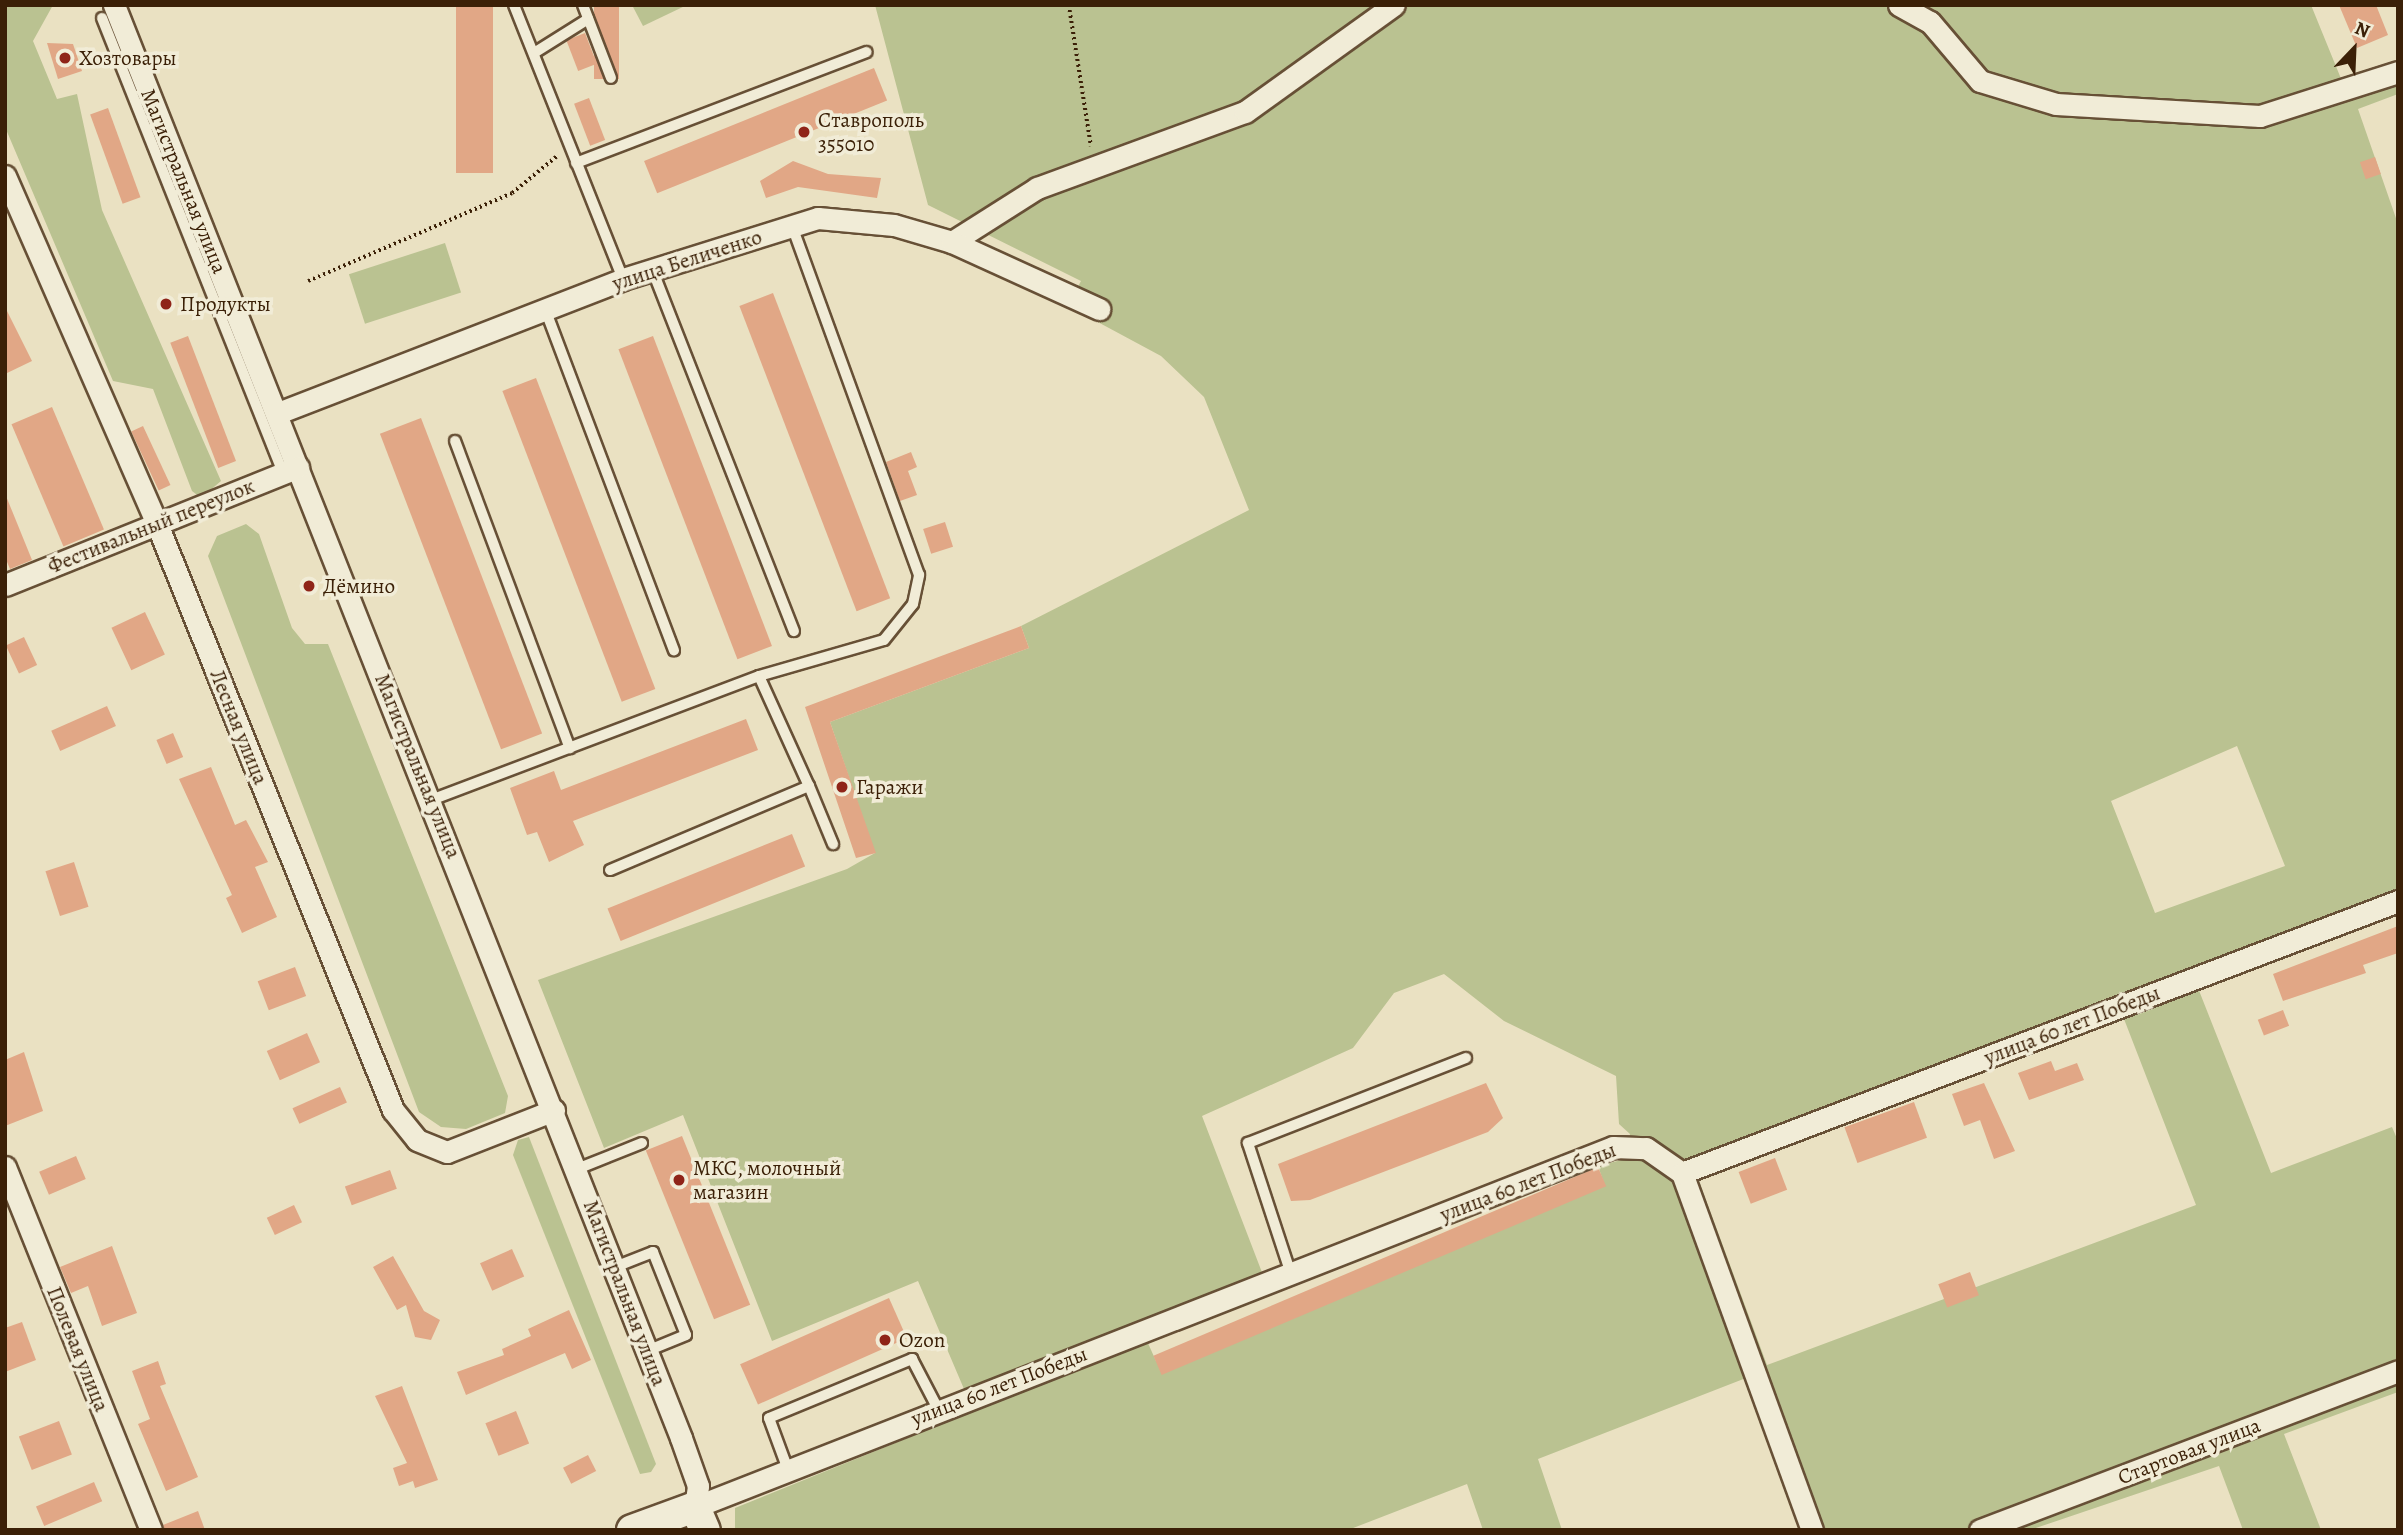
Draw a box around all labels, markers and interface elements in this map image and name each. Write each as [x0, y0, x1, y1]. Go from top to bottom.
north arrow [2319, 14, 2389, 84]
text: N [2351, 15, 2374, 44]
place label: Хозтовары [79, 45, 176, 71]
marker: Хозтовары [57, 50, 73, 66]
street label: Магистральная улица [135, 85, 233, 277]
place label: Ставрополь 355010 [818, 107, 924, 157]
marker: Ставрополь 355010 [796, 124, 812, 140]
street label: улица Беличенко [609, 224, 765, 296]
place label: Продукты [180, 291, 271, 317]
marker: Продукты [158, 296, 174, 312]
street label: Фестивальный переулок [44, 473, 258, 579]
place label: Дёмино [323, 573, 395, 599]
marker: Дёмино [301, 578, 317, 594]
street label: Лесная улица [205, 666, 273, 788]
street label: Магистральная улица [369, 670, 467, 862]
place label: Гаражи [856, 774, 924, 800]
marker: Гаражи [834, 779, 850, 795]
street label: улица 60 лет Победы [1980, 980, 2164, 1070]
street label: улица 60 лет Победы [1436, 1137, 1620, 1227]
place label: МКС, молочный магазин [693, 1155, 842, 1205]
marker: МКС, молочный магазин [671, 1172, 687, 1188]
street label: Магистральная улица [578, 1197, 672, 1389]
street label: Полевая улица [41, 1283, 115, 1415]
place label: Ozon [899, 1327, 945, 1353]
marker: Ozon [877, 1332, 893, 1348]
street label: улица 60 лет Победы [907, 1341, 1091, 1431]
street label: Стартовая улица [2114, 1412, 2264, 1490]

